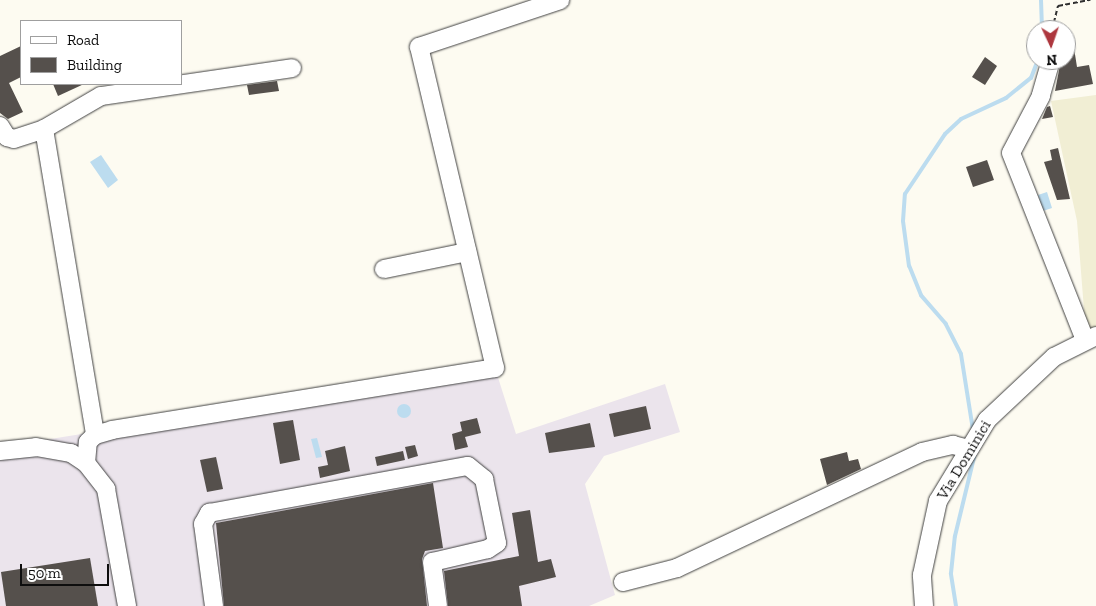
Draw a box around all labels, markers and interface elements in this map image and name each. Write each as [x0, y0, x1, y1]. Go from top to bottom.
legend [20, 20, 182, 85]
north arrow [1026, 20, 1076, 70]
text: Road [67, 31, 99, 49]
text: N [1046, 51, 1058, 68]
text: Building [67, 56, 122, 74]
street label: Via Dominici [933, 417, 995, 503]
scale bar [22, 554, 111, 586]
text: 50 m [28, 564, 61, 582]

